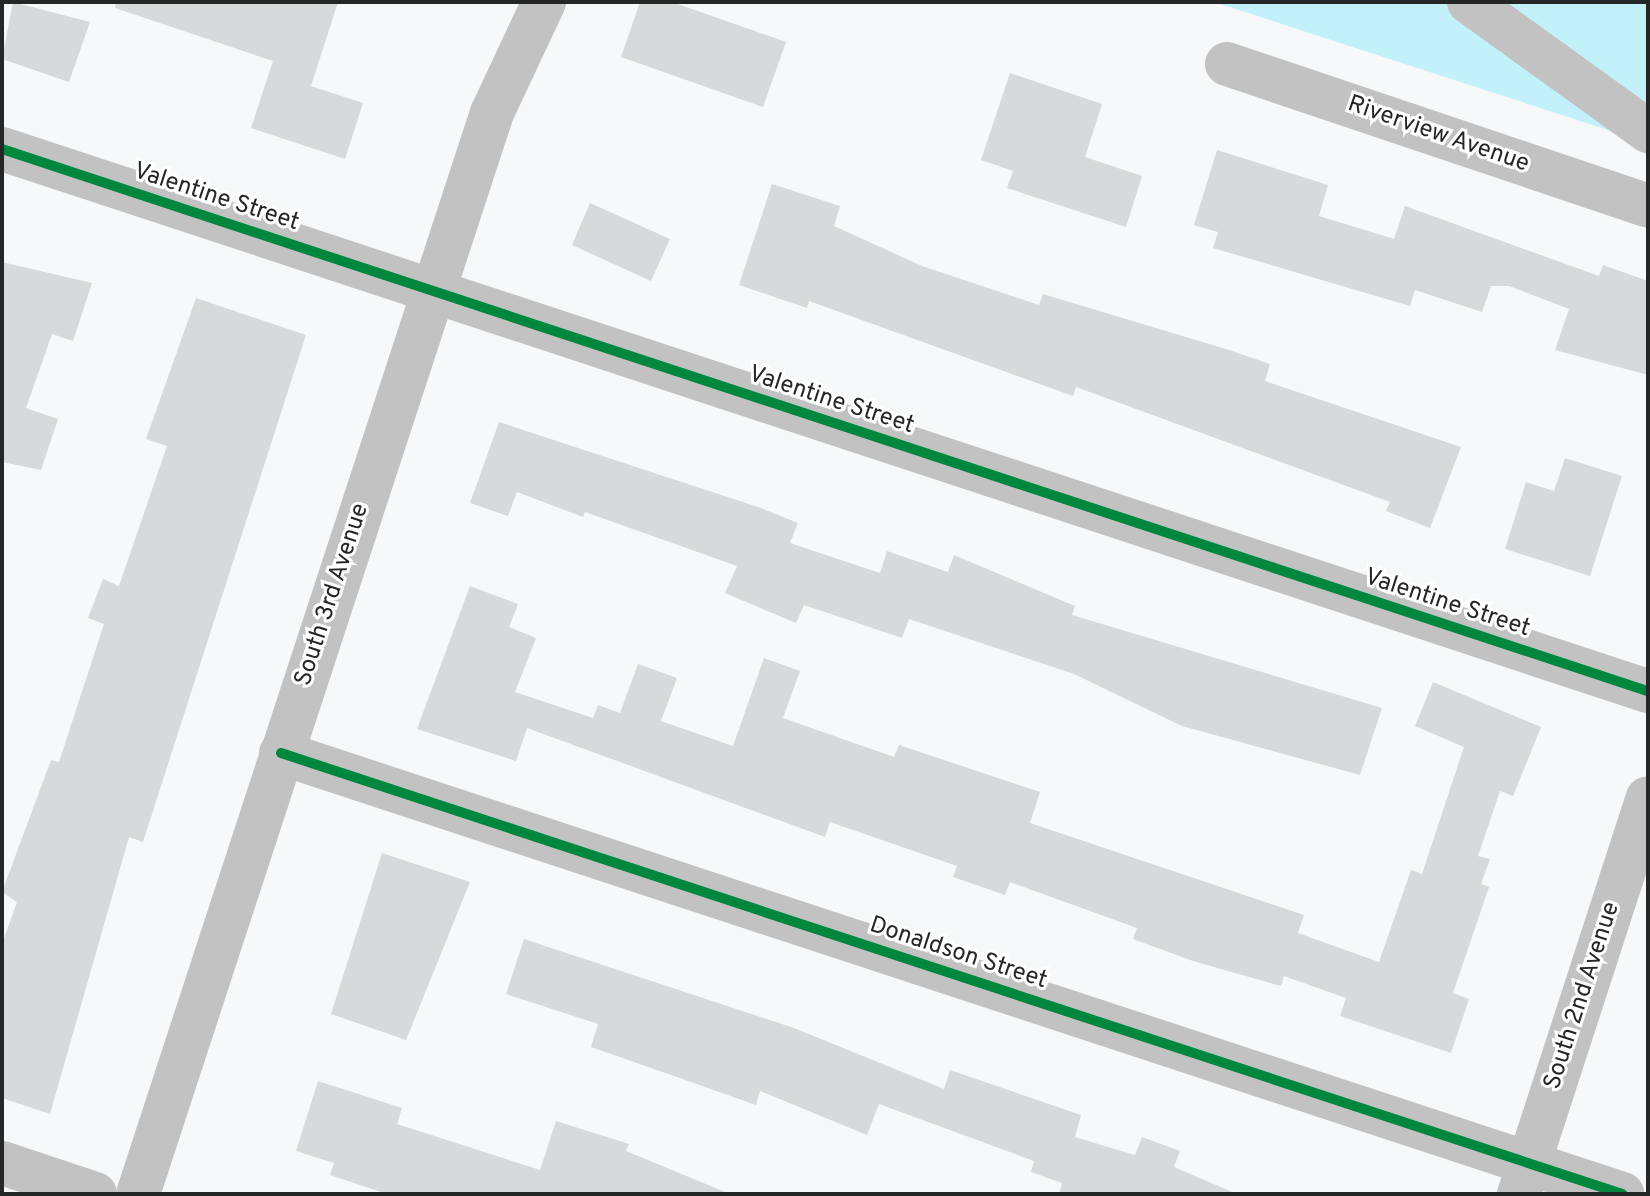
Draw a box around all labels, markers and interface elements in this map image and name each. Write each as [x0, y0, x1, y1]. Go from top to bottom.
street label: Riverview Avenue [1343, 90, 1533, 180]
street label: Valentine Street [130, 158, 302, 238]
street label: Valentine Street [745, 361, 917, 441]
street label: South 3rd Avenue [290, 500, 376, 690]
street label: Valentine Street [1361, 564, 1533, 644]
street label: South 2nd Avenue [1539, 898, 1627, 1094]
street label: Donaldson Street [866, 912, 1050, 996]

